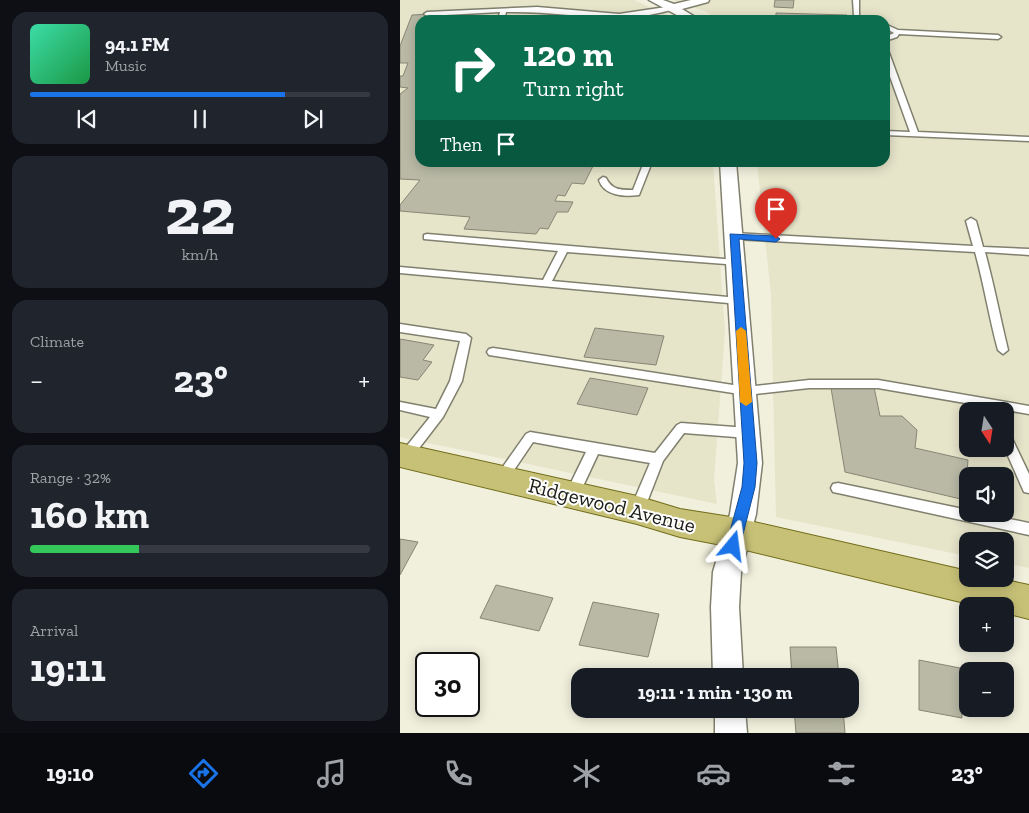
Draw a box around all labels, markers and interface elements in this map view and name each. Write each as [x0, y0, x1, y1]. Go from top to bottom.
text: 94.1 FM [105, 33, 169, 56]
text: 120 m [523, 33, 613, 75]
icon: right [440, 35, 505, 100]
text: Music [105, 56, 147, 75]
text: Turn right [523, 75, 624, 102]
icon: previous [73, 105, 101, 133]
icon: pause [186, 105, 214, 133]
icon: next [299, 105, 327, 133]
icon: arrive [492, 130, 520, 158]
text: Then [440, 133, 482, 156]
text: 22 [165, 173, 235, 251]
pin [755, 188, 797, 239]
icon: arrive [762, 195, 790, 223]
text: km/h [182, 245, 218, 264]
text: Climate [30, 332, 84, 351]
text: 23° [173, 356, 228, 402]
text: − [30, 364, 43, 397]
text: + [358, 364, 370, 397]
north arrow [959, 402, 1014, 458]
map controls [959, 402, 1014, 717]
button: sound [959, 467, 1014, 522]
text: Range · 32% [30, 468, 111, 487]
street label: Ridgewood Avenue [526, 472, 698, 538]
text: 160 km [30, 492, 149, 538]
position arrow [706, 519, 758, 571]
button: layers [959, 532, 1014, 587]
button: + [959, 597, 1014, 652]
text: Arrival [30, 621, 78, 640]
text: 19:11 [30, 645, 106, 691]
speed limit sign: 30 [415, 652, 480, 717]
button: − [959, 662, 1014, 717]
text: 19:11 · 1 min · 130 m [638, 681, 792, 704]
icon: directions [186, 756, 221, 791]
icon: music [314, 756, 349, 791]
icon: phone [441, 756, 476, 791]
icon: climate [569, 756, 604, 791]
icon: car [696, 756, 731, 791]
icon: filters [824, 756, 859, 791]
text: 19:10 [46, 760, 94, 787]
text: 23° [951, 760, 983, 787]

